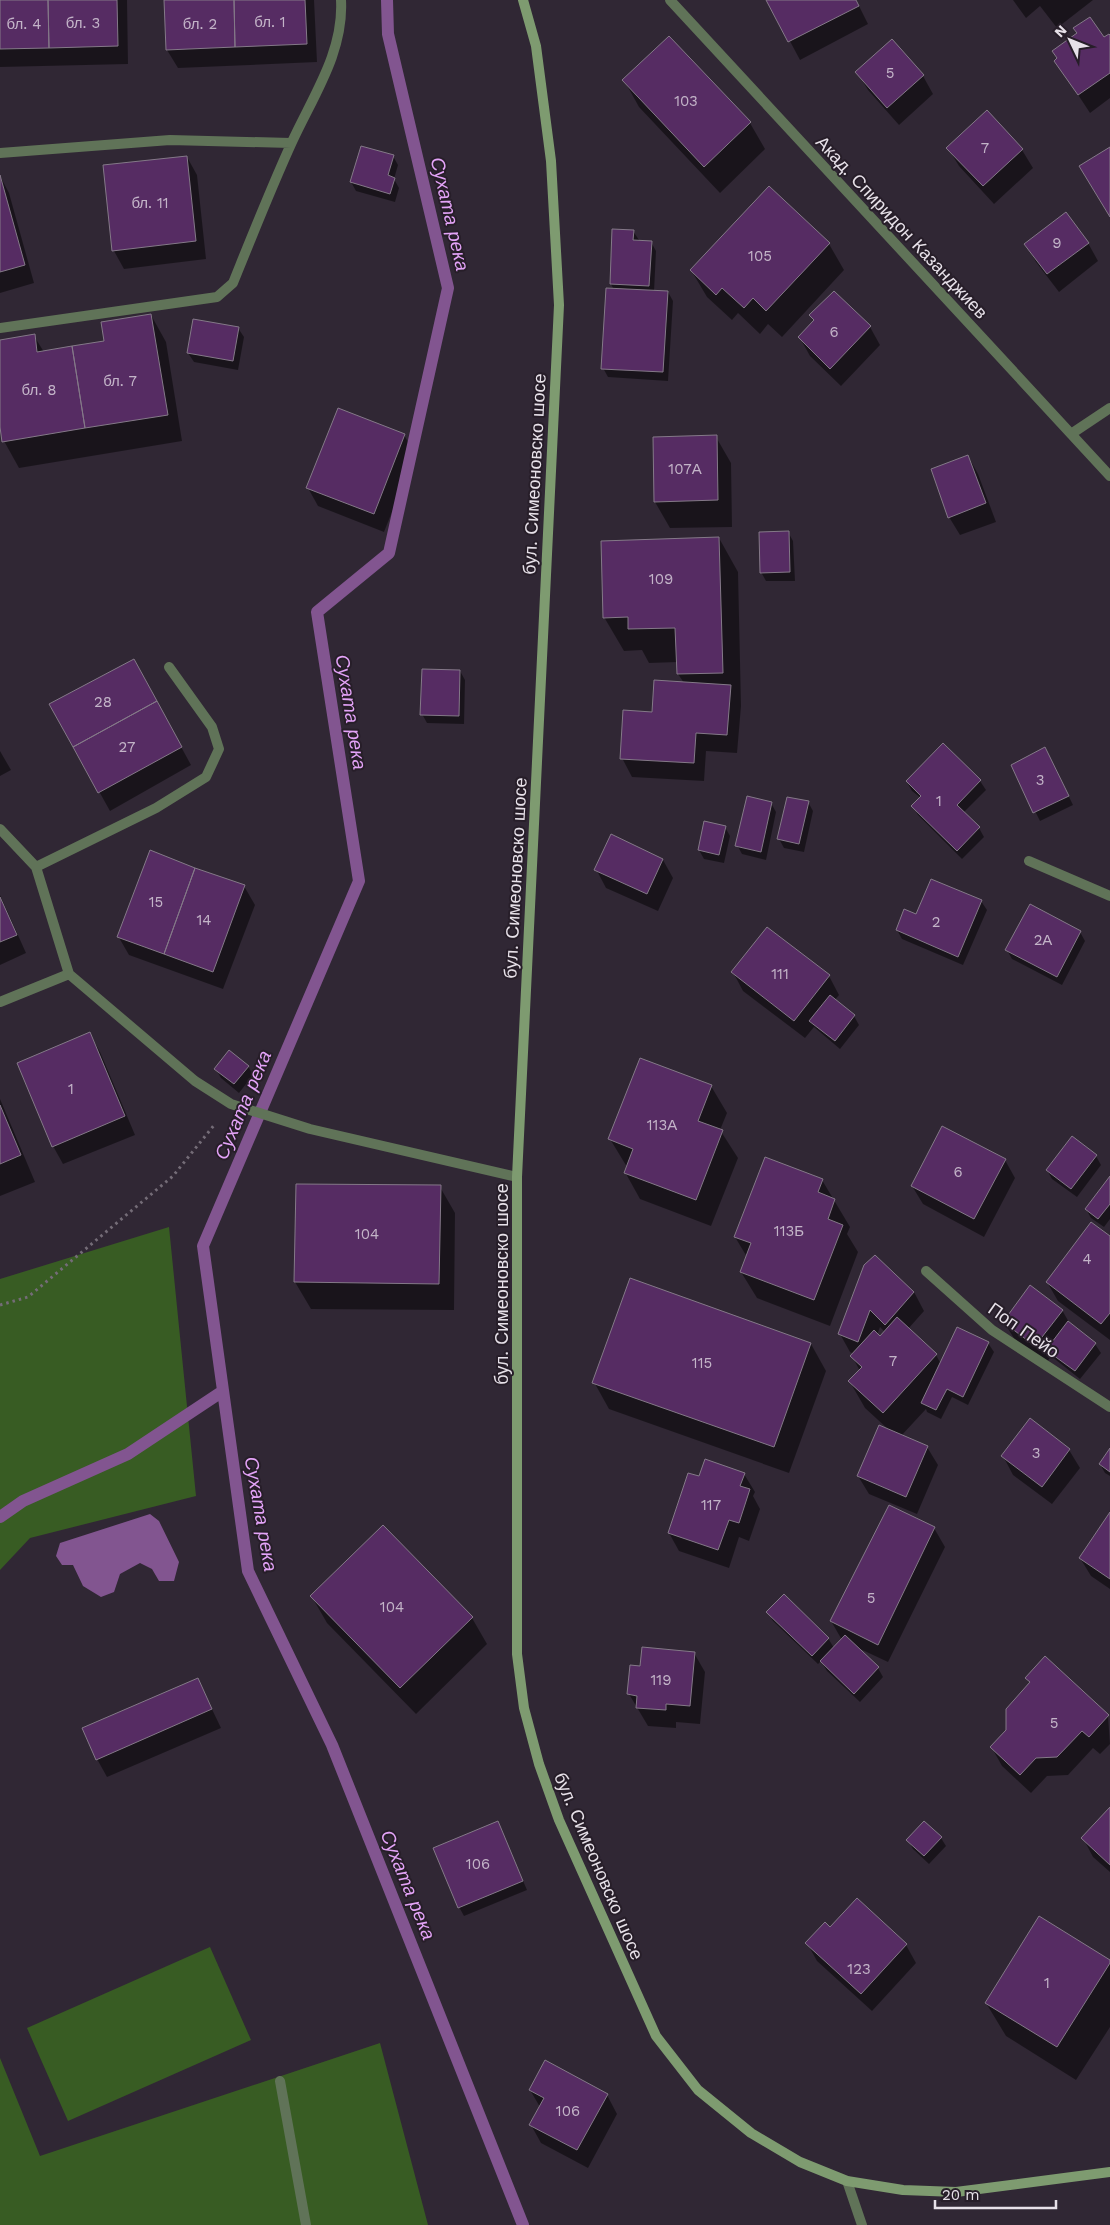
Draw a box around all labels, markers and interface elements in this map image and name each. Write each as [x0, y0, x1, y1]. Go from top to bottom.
house number: бл. 1 [254, 13, 286, 31]
house number: бл. 3 [66, 14, 100, 32]
house number: бл. 4 [7, 15, 41, 33]
house number: бл. 2 [183, 15, 217, 33]
north arrow [1045, 15, 1095, 65]
text: N [1051, 22, 1070, 40]
house number: 5 [886, 64, 894, 82]
house number: 103 [674, 92, 698, 110]
street label: Акад. Спиридон Казанджиев [812, 131, 992, 323]
house number: 7 [981, 139, 989, 157]
water label: Сухата река [426, 155, 474, 273]
house number: бл. 11 [131, 194, 169, 212]
house number: 9 [1052, 234, 1062, 252]
house number: 105 [748, 247, 772, 265]
house number: 6 [829, 323, 839, 341]
house number: бл. 7 [103, 372, 137, 390]
street label: бул. Симеоновско шосе [518, 373, 550, 575]
house number: бл. 8 [21, 381, 57, 399]
house number: 107А [668, 460, 702, 478]
house number: 109 [649, 570, 673, 588]
water label: Сухата река [331, 653, 371, 771]
house number: 28 [94, 693, 112, 711]
house number: 27 [119, 738, 135, 756]
house number: 3 [1036, 771, 1044, 789]
street label: бул. Симеоновско шосе [499, 777, 531, 979]
house number: 1 [936, 792, 942, 810]
house number: 15 [149, 893, 163, 911]
house number: 14 [196, 911, 212, 929]
house number: 2 [932, 913, 940, 931]
house number: 2А [1034, 931, 1052, 949]
house number: 111 [771, 965, 789, 983]
water label: Сухата река [210, 1047, 276, 1163]
house number: 1 [68, 1080, 74, 1098]
house number: 113А [647, 1116, 677, 1134]
house number: 6 [953, 1163, 963, 1181]
street label: бул. Симеоновско шосе [491, 1183, 512, 1385]
house number: 113Б [774, 1222, 804, 1240]
house number: 104 [355, 1225, 379, 1243]
house number: 4 [1082, 1250, 1092, 1268]
street label: Поп Пейо [984, 1298, 1064, 1362]
house number: 7 [889, 1352, 897, 1370]
house number: 115 [692, 1354, 712, 1372]
house number: 3 [1032, 1444, 1040, 1462]
water label: Сухата река [240, 1455, 282, 1573]
house number: 117 [701, 1496, 721, 1514]
house number: 5 [867, 1589, 875, 1607]
house number: 104 [380, 1598, 404, 1616]
house number: 119 [651, 1671, 671, 1689]
house number: 5 [1050, 1714, 1058, 1732]
street label: бул. Симеоновско шосе [550, 1769, 648, 1963]
water label: Сухата река [376, 1827, 440, 1943]
house number: 106 [466, 1855, 490, 1873]
house number: 123 [847, 1960, 871, 1978]
house number: 1 [1044, 1974, 1050, 1992]
house number: 106 [556, 2102, 580, 2120]
scale bar [935, 2178, 1056, 2210]
text: 20 m [942, 2186, 980, 2204]

